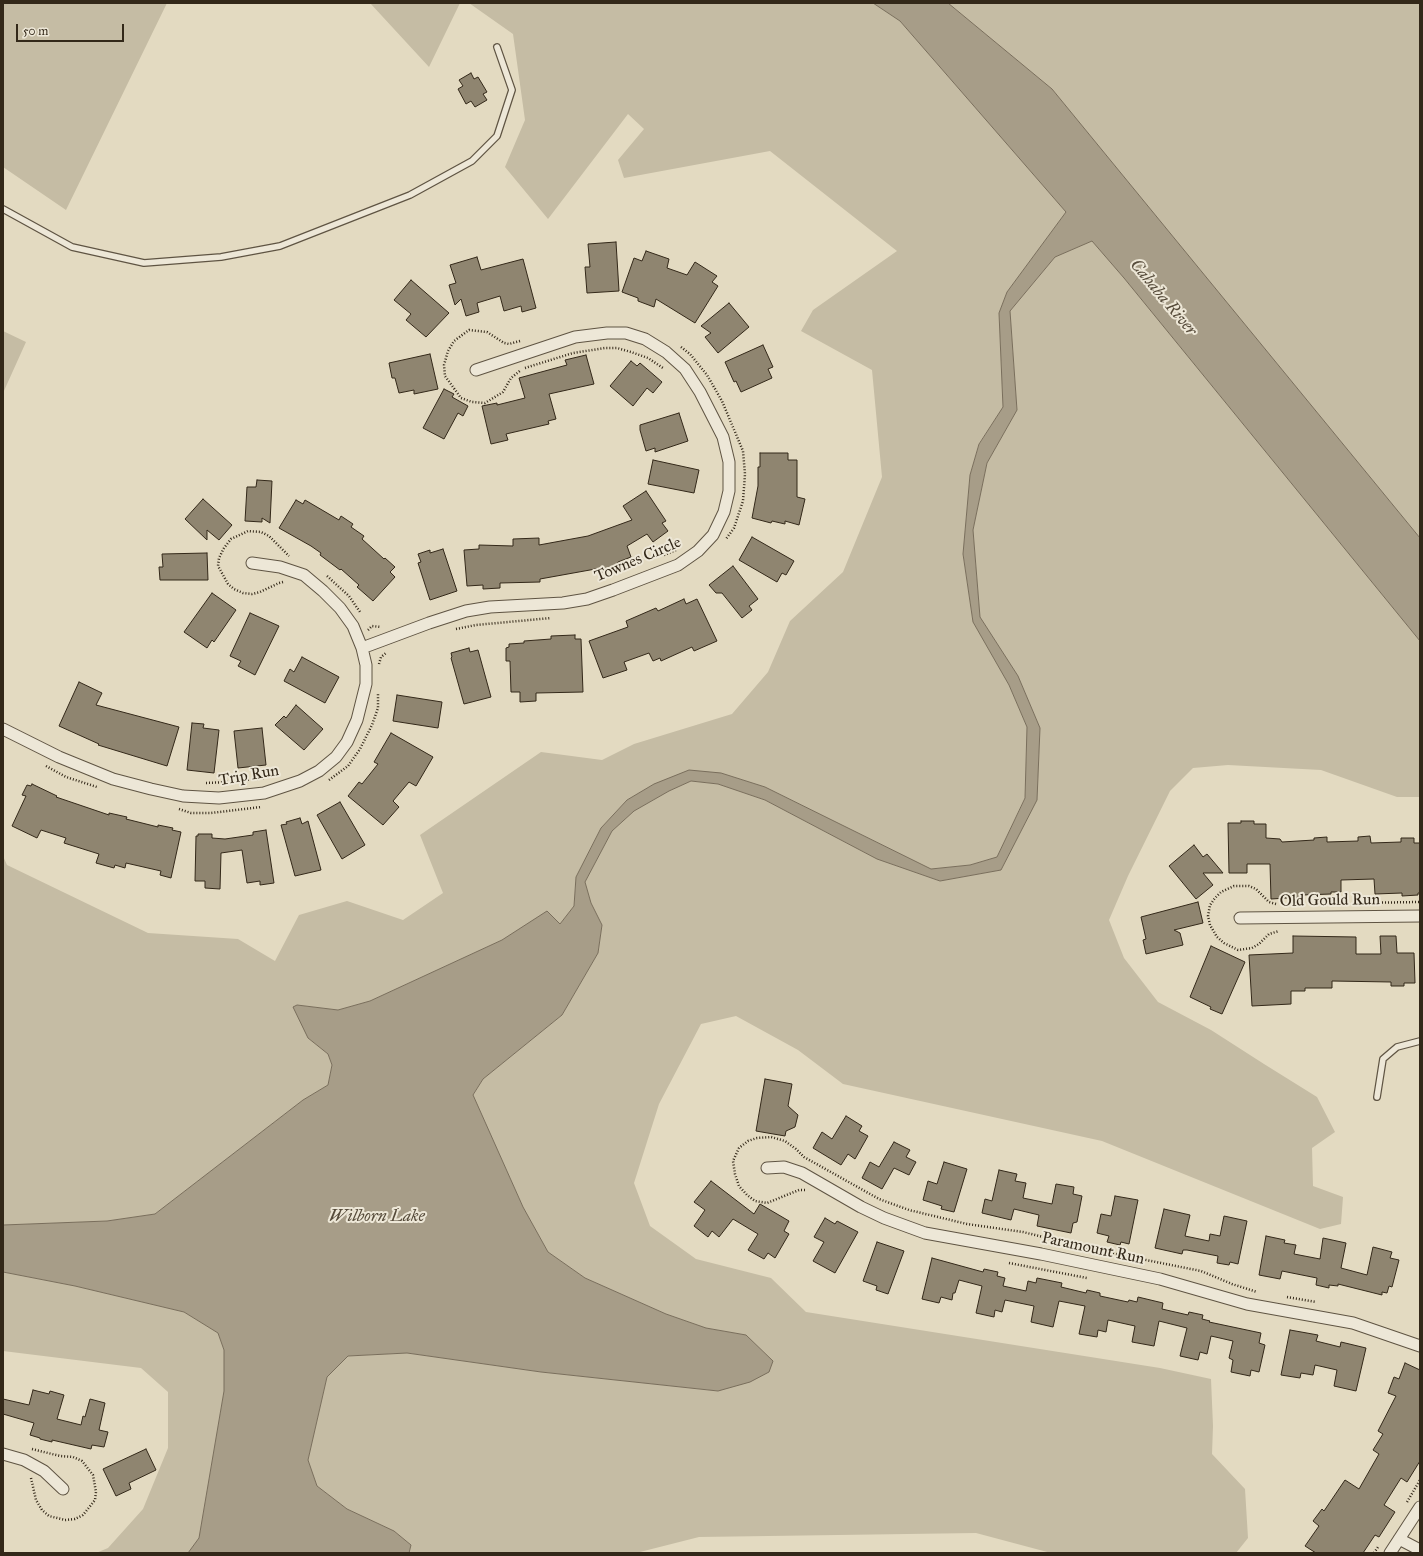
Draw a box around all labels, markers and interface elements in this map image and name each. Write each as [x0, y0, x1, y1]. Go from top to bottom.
scale bar [18, 16, 126, 42]
text: 50 m [23, 24, 48, 38]
water label: Cahaba River [1125, 256, 1201, 340]
street label: Townes Circle [592, 533, 684, 587]
street label: Trip Run [217, 761, 281, 791]
street label: Old Gould Run [1280, 891, 1380, 911]
water label: Wilborn Lake [329, 1207, 425, 1227]
street label: Paramount Run [1040, 1229, 1146, 1269]

